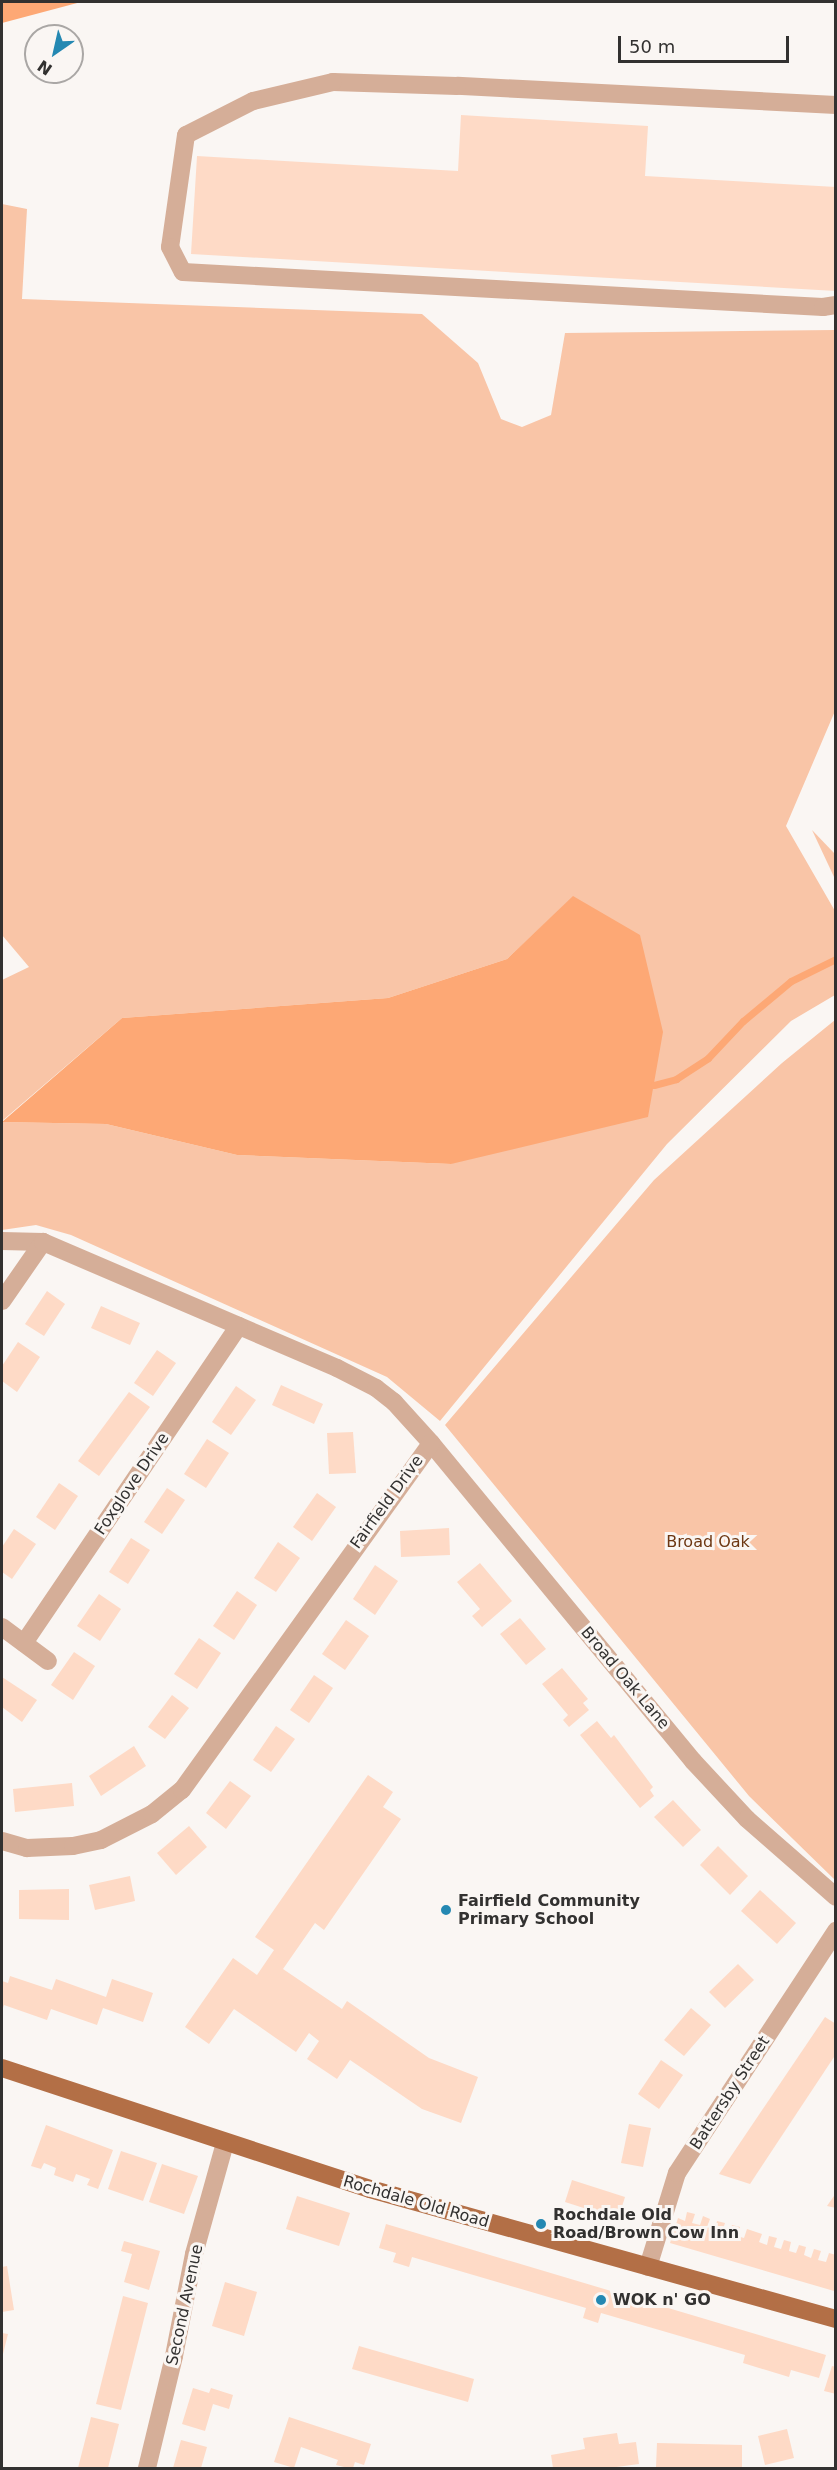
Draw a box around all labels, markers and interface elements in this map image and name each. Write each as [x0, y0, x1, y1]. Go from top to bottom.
north arrow [24, 24, 84, 84]
scale bar [621, 24, 792, 62]
text: 50 m [629, 36, 675, 57]
text: N [34, 56, 56, 79]
street label: Foxglove Drive [91, 1429, 173, 1539]
street label: Fairfield Drive [347, 1452, 427, 1552]
park label: Broad Oak [666, 1532, 750, 1552]
street label: Broad Oak Lane [577, 1623, 673, 1733]
place label: Fairfield Community Primary School [458, 1891, 640, 1929]
marker: Fairfield Community Primary School [439, 1903, 453, 1917]
street label: Battersby Street [686, 2033, 774, 2153]
street label: Rochdale Old Road [341, 2172, 491, 2232]
place label: Rochdale Old Road/Brown Cow Inn [553, 2205, 739, 2243]
marker: Rochdale Old Road/Brown Cow Inn [534, 2217, 548, 2231]
street label: Second Avenue [163, 2243, 207, 2367]
place label: WOK n' GO [613, 2290, 711, 2310]
marker: WOK n' GO [594, 2293, 608, 2307]

